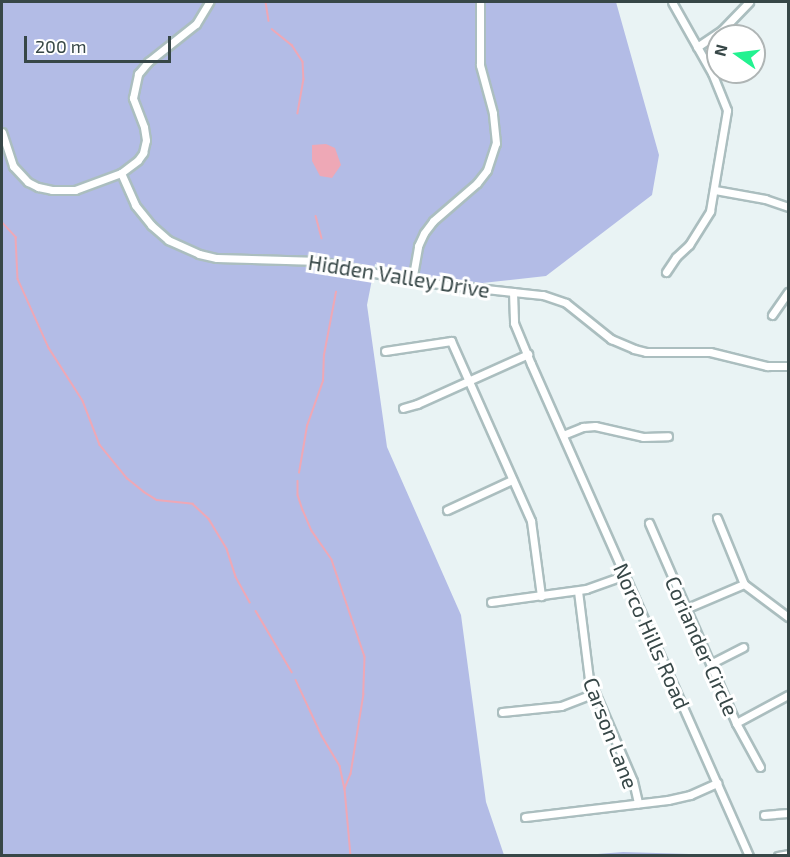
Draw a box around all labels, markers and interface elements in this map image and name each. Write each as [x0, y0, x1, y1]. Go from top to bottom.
scale bar [27, 24, 174, 62]
north arrow [706, 24, 766, 84]
text: 200 m [35, 35, 87, 57]
text: N [709, 42, 731, 58]
street label: Hidden Valley Drive [306, 249, 492, 303]
street label: Norco Hills Road [609, 559, 695, 713]
street label: Coriander Circle [660, 572, 744, 720]
street label: Carson Lane [578, 674, 644, 792]

